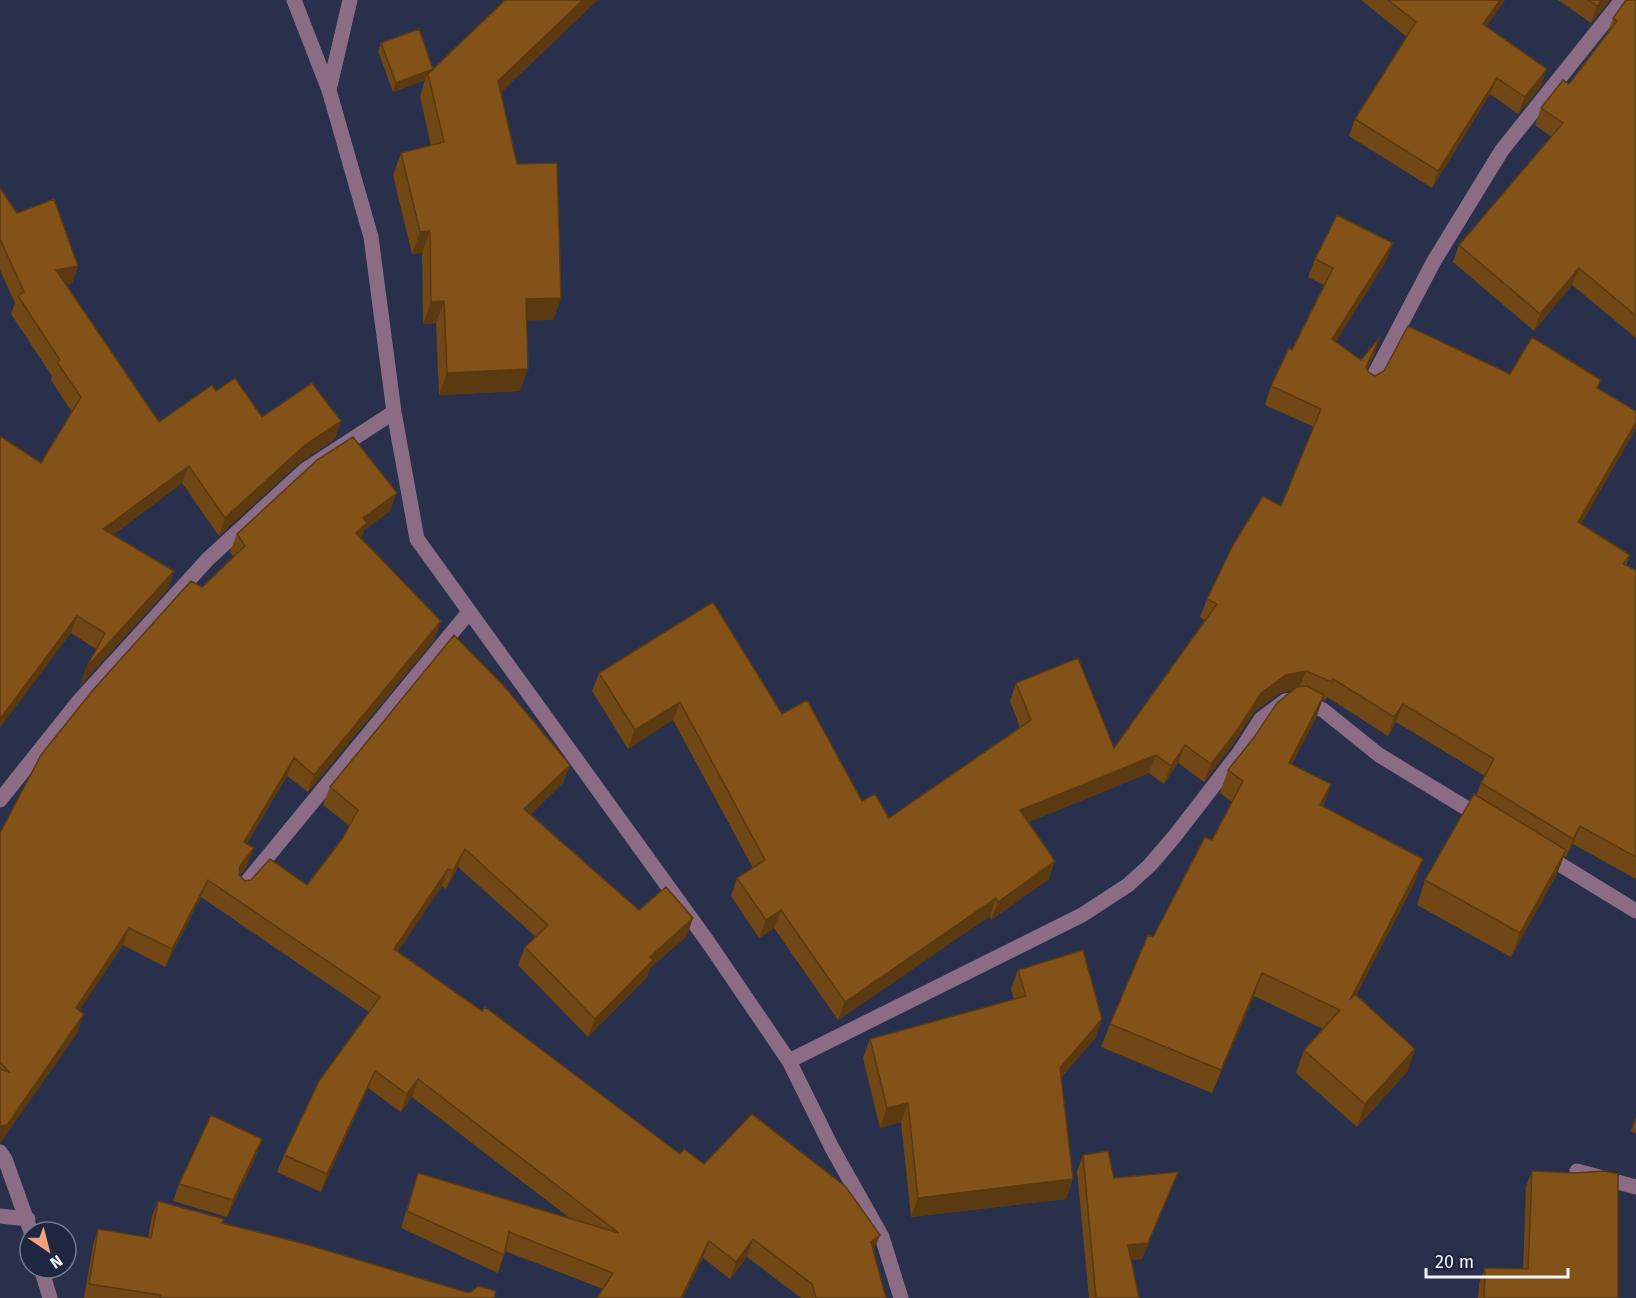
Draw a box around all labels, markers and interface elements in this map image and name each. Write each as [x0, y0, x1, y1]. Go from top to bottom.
north arrow [18, 1220, 78, 1280]
scale bar [1426, 1241, 1568, 1279]
text: N [47, 1251, 66, 1273]
text: 20 m [1435, 1251, 1474, 1273]

